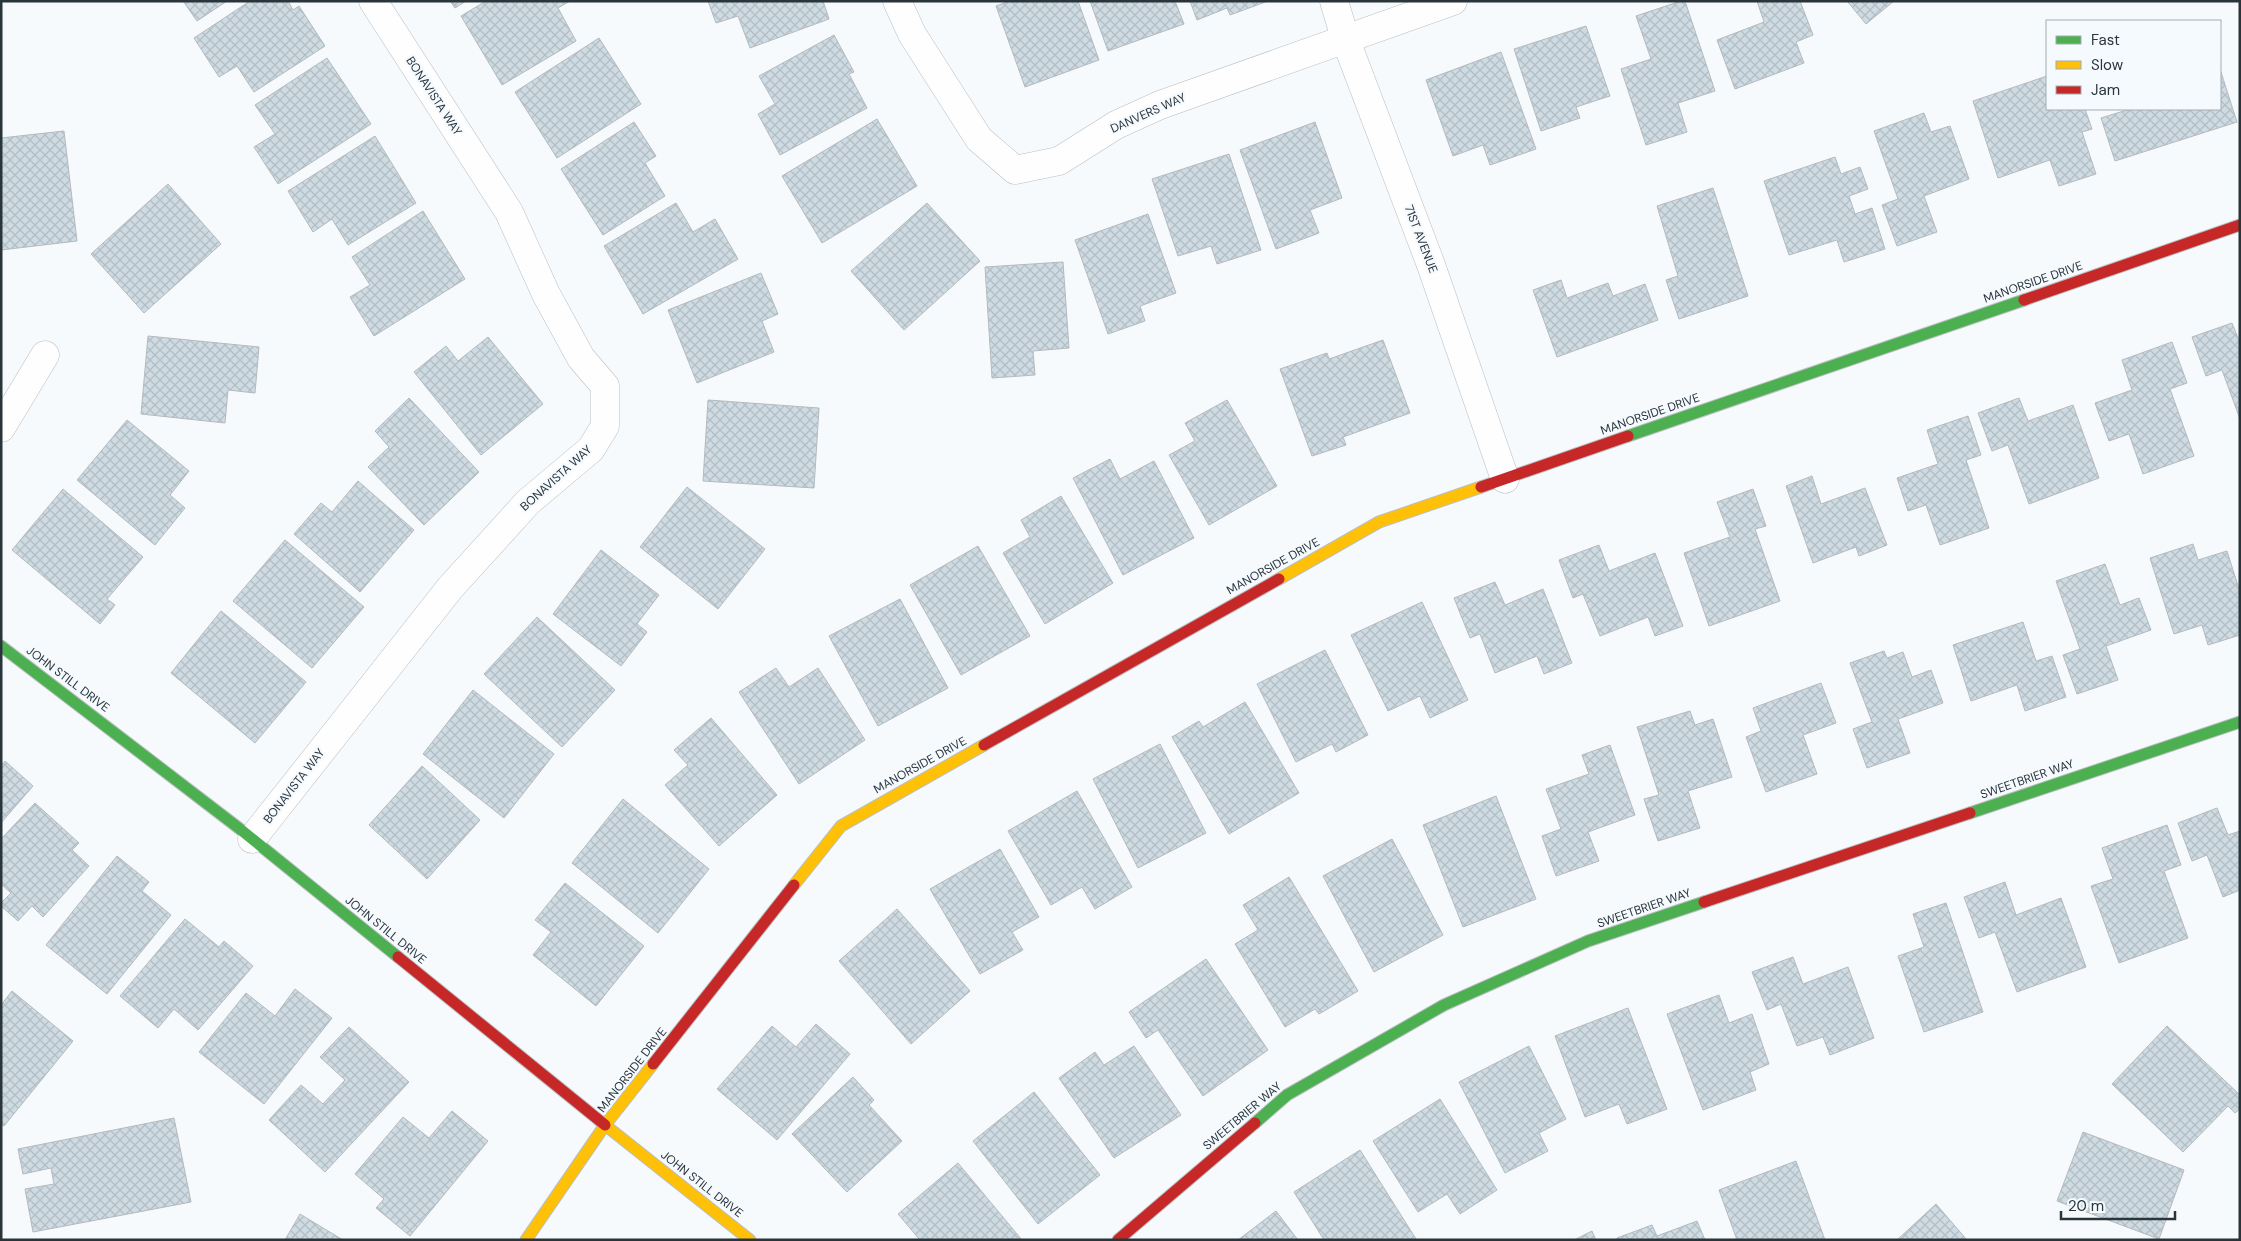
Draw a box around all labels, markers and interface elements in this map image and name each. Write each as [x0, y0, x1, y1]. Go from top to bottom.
legend [2046, 20, 2221, 110]
text: Fast [2091, 30, 2120, 50]
street label: BONAVISTA WAY [403, 53, 466, 139]
text: Slow [2091, 55, 2124, 75]
text: Jam [2091, 80, 2120, 100]
street label: DANVERS WAY [1108, 89, 1188, 137]
street label: 71ST AVENUE [1401, 203, 1441, 275]
street label: MANORSIDE DRIVE [1981, 257, 2085, 306]
street label: MANORSIDE DRIVE [1598, 389, 1702, 438]
street label: BONAVISTA WAY [517, 442, 595, 514]
street label: MANORSIDE DRIVE [1224, 534, 1322, 598]
street label: JOHN STILL DRIVE [23, 642, 113, 716]
street label: MANORSIDE DRIVE [871, 733, 969, 797]
street label: BONAVISTA WAY [260, 745, 328, 827]
street label: SWEETBRIER WAY [1978, 756, 2076, 802]
street label: SWEETBRIER WAY [1595, 885, 1693, 931]
street label: JOHN STILL DRIVE [342, 892, 430, 968]
street label: MANORSIDE DRIVE [594, 1024, 670, 1116]
street label: SWEETBRIER WAY [1199, 1078, 1285, 1154]
street label: JOHN STILL DRIVE [658, 1147, 747, 1221]
scale bar [2061, 1188, 2175, 1220]
text: 20 m [2068, 1196, 2104, 1216]

